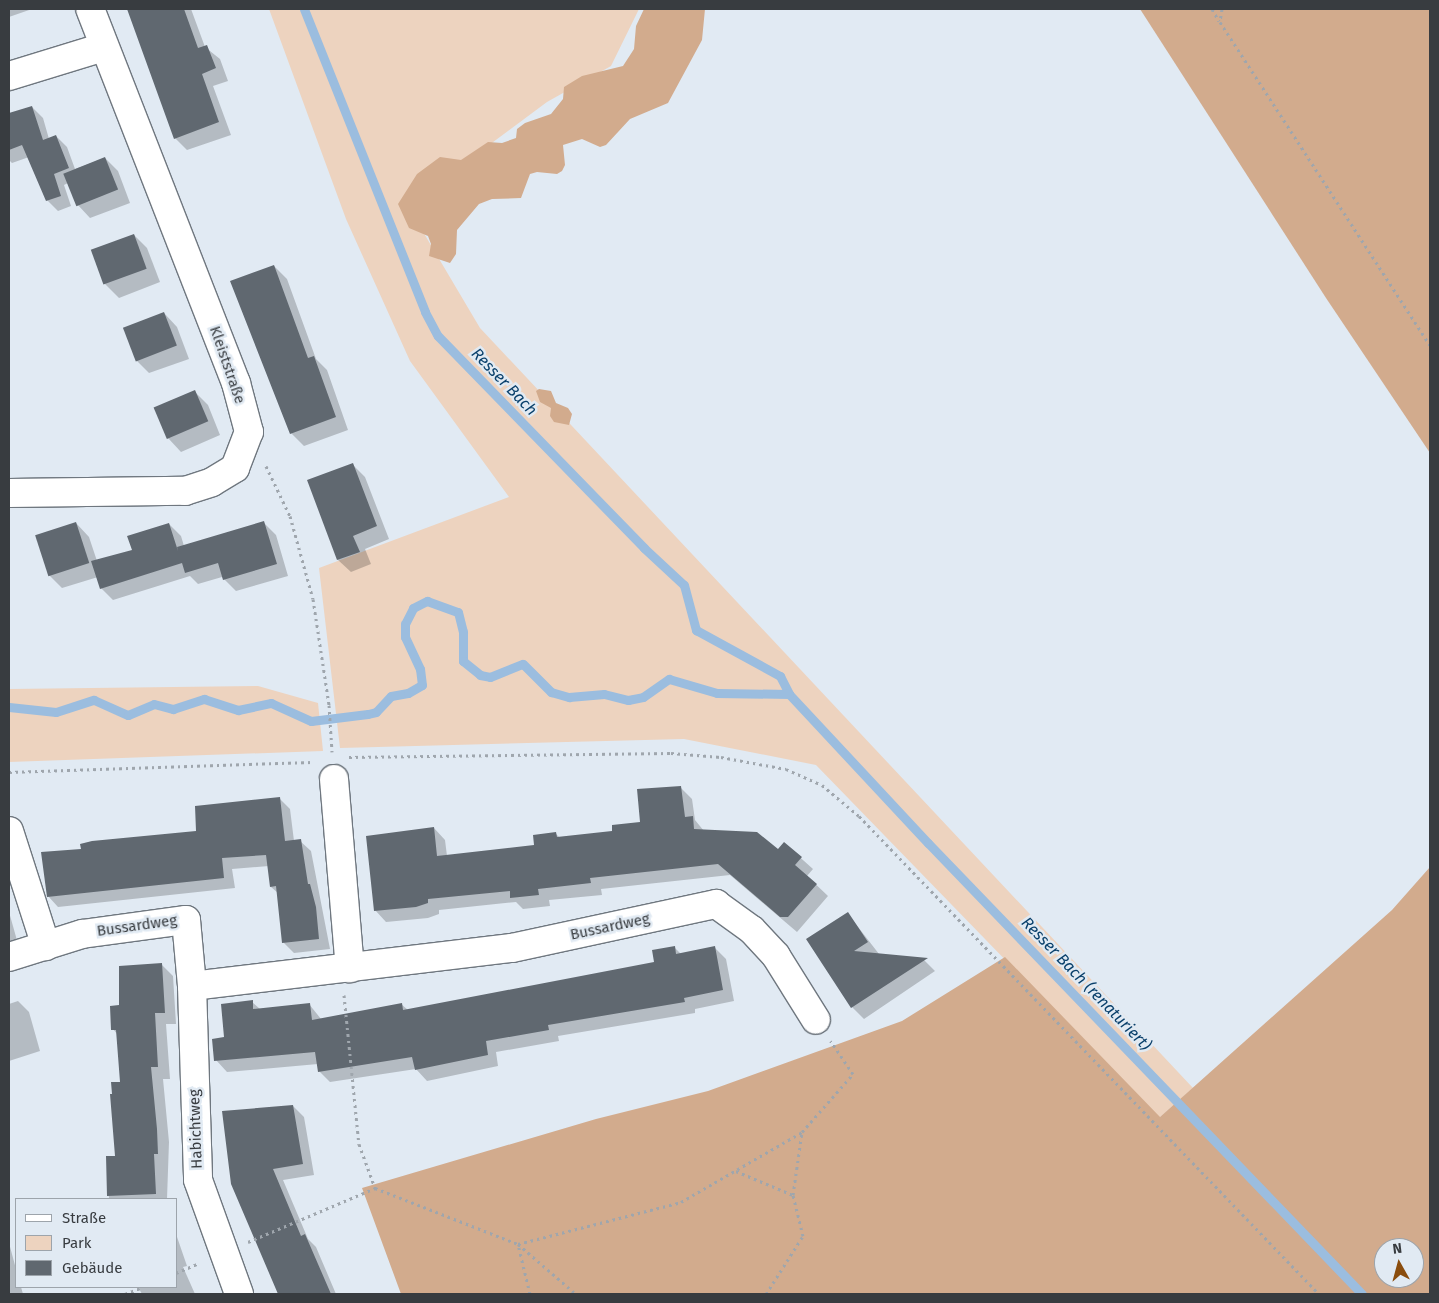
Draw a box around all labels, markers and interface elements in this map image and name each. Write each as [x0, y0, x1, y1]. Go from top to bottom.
street label: Kleiststraße [205, 324, 249, 406]
water label: Resser Bach [467, 344, 541, 420]
street label: Bussardweg [569, 910, 651, 944]
street label: Bussardweg [96, 911, 178, 941]
water label: Resser Bach (renaturiert) [1017, 913, 1155, 1055]
street label: Habichtweg [186, 1089, 206, 1169]
legend [15, 1198, 178, 1288]
text: Straße [62, 1209, 106, 1227]
text: Park [62, 1234, 92, 1252]
north arrow [1374, 1238, 1424, 1288]
text: N [1392, 1240, 1403, 1258]
text: Gebäude [62, 1259, 122, 1277]

